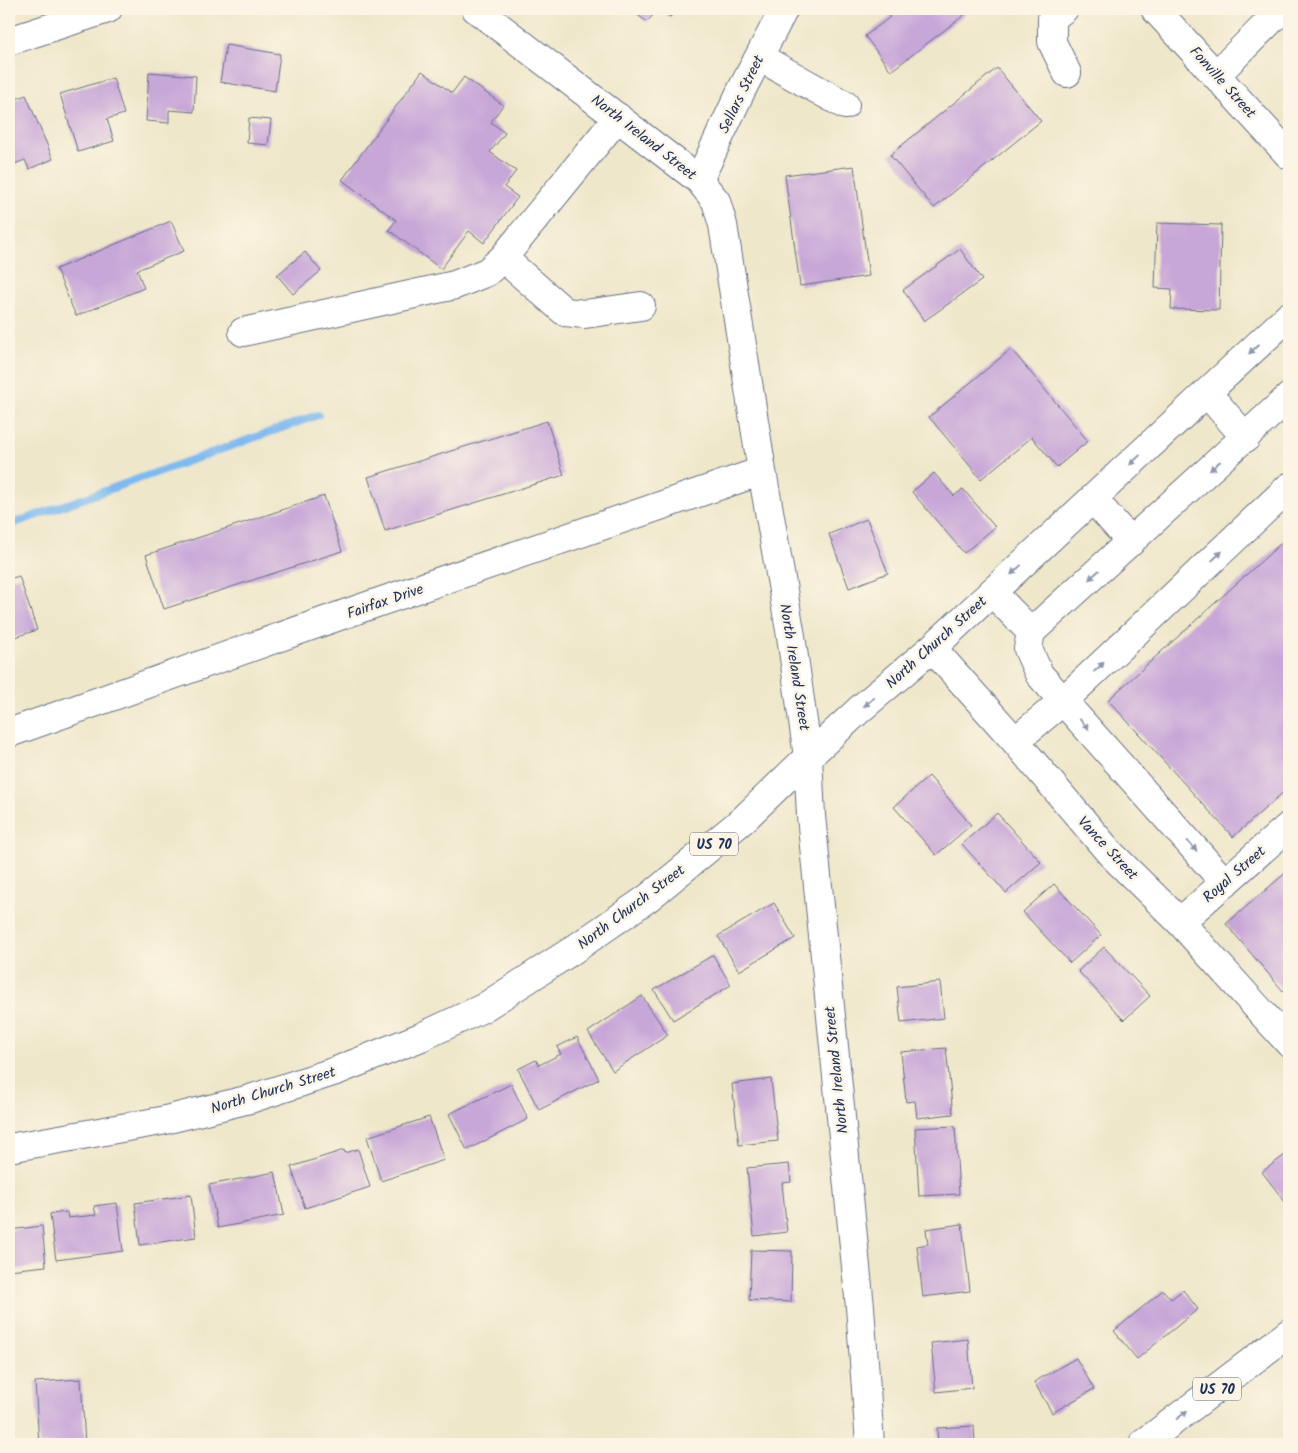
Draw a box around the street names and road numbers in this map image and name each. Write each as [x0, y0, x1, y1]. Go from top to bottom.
street label: Fonville Street [1183, 41, 1262, 125]
street label: Sellars Street [713, 51, 771, 138]
street label: North Ireland Street [585, 89, 702, 187]
street label: Fairfax Drive [344, 578, 427, 626]
street label: North Church Street [880, 590, 993, 695]
street label: North Ireland Street [772, 602, 816, 733]
street label: Vance Street [1071, 811, 1144, 886]
road number: US 70 [690, 832, 738, 856]
street label: Royal Street [1198, 840, 1272, 909]
street label: North Church Street [573, 859, 691, 956]
street label: North Ireland Street [818, 1005, 856, 1135]
street label: North Church Street [208, 1060, 339, 1121]
road number: US 70 [1193, 1378, 1241, 1400]

